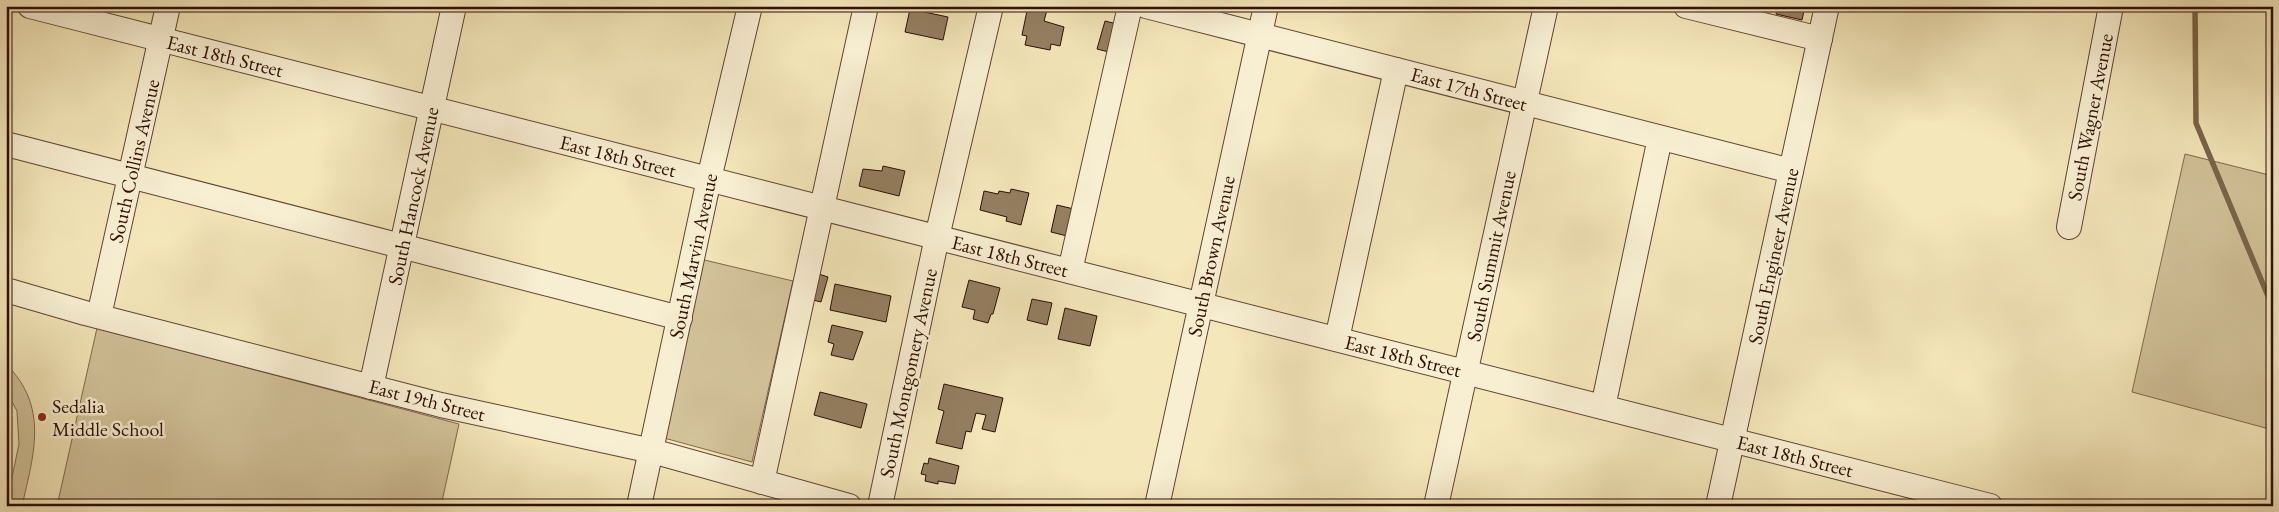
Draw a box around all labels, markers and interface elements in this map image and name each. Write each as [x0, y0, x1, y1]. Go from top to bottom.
street label: East 18th Street [164, 29, 287, 83]
street label: South Wagner Avenue [2061, 31, 2119, 203]
street label: East 17th Street [1408, 61, 1531, 117]
street label: South Collins Avenue [103, 77, 165, 245]
street label: South Hancock Avenue [381, 104, 445, 288]
street label: East 18th Street [557, 129, 680, 183]
street label: South Engineer Avenue [1742, 165, 1804, 347]
street label: South Summit Avenue [1460, 168, 1522, 344]
street label: South Marvin Avenue [663, 171, 723, 341]
street label: South Brown Avenue [1181, 173, 1241, 339]
street label: East 18th Street [949, 229, 1072, 283]
street label: South Montgomery Avenue [873, 266, 943, 480]
street label: East 18th Street [1342, 329, 1465, 383]
street label: East 19th Street [366, 373, 489, 427]
place label: Sedalia Middle School [52, 393, 164, 442]
marker: Sedalia Middle School [36, 411, 48, 423]
street label: East 18th Street [1734, 429, 1857, 483]

